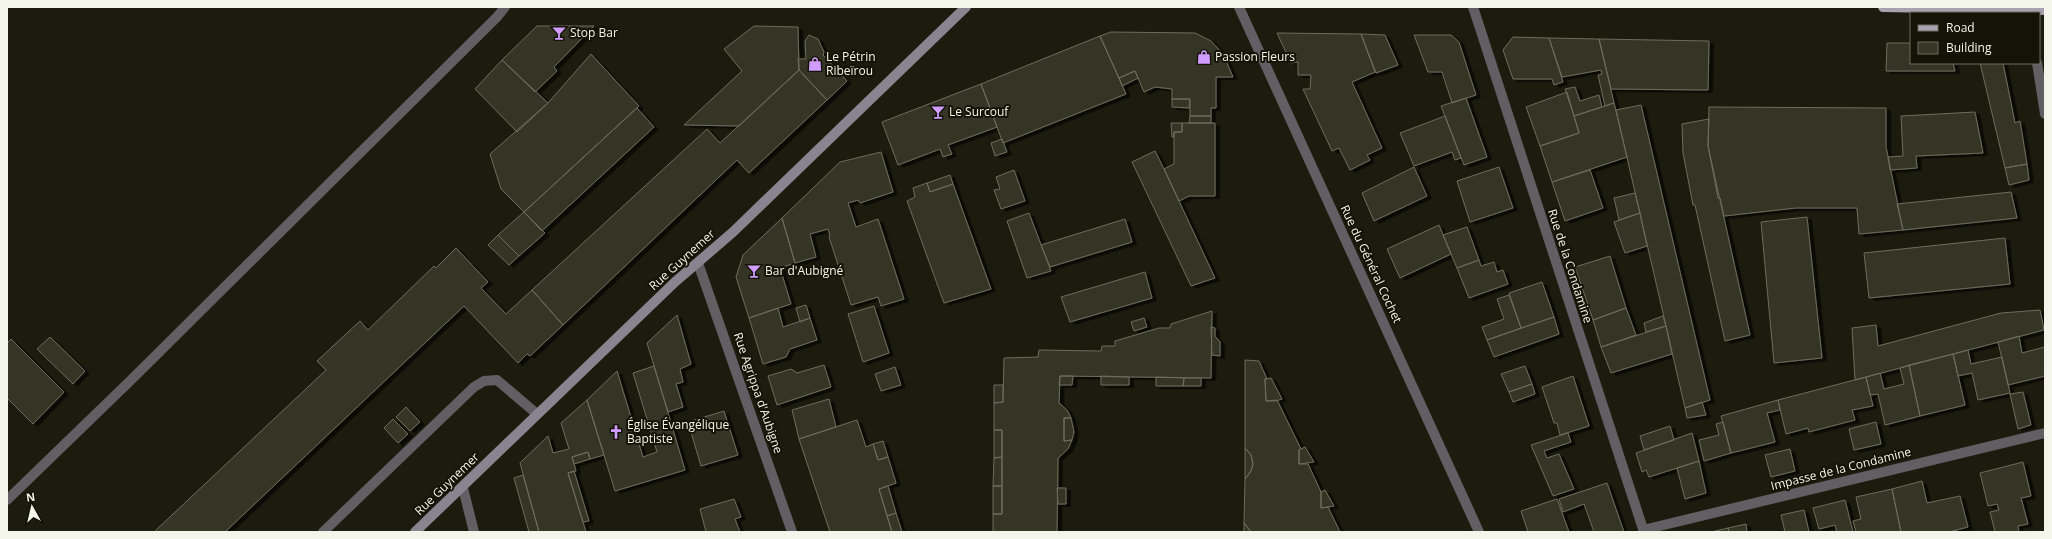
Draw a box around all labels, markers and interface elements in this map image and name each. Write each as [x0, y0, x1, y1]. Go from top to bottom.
legend [1910, 12, 2040, 64]
text: Road [1946, 19, 1975, 36]
place label: Stop Bar [570, 24, 618, 41]
bar icon: Stop Bar [551, 25, 567, 41]
text: Building [1946, 39, 1992, 56]
place label: Le Pétrin Ribeïrou [826, 48, 876, 79]
place label: Passion Fleurs [1215, 48, 1295, 65]
shop icon: Passion Fleurs [1196, 49, 1212, 65]
shop icon: Le Pétrin Ribeïrou [807, 56, 823, 72]
place label: Le Surcouf [949, 103, 1009, 120]
bar icon: Le Surcouf [930, 104, 946, 120]
street label: Rue du Général Cochet [1337, 202, 1406, 326]
street label: Rue de la Condamine [1544, 207, 1597, 325]
street label: Rue Guynemer [645, 225, 718, 294]
place label: Bar d'Aubigné [765, 262, 844, 279]
bar icon: Bar d'Aubigné [746, 263, 762, 279]
street label: Rue Agrippa d'Aubigne [730, 330, 787, 456]
place label: Église Évangélique Baptiste [627, 416, 730, 447]
church icon: Église Évangélique Baptiste [608, 424, 624, 440]
street label: Impasse de la Condamine [1769, 443, 1913, 494]
street label: Rue Guynemer [411, 448, 483, 519]
north arrow [12, 487, 52, 527]
text: N [25, 489, 36, 505]

